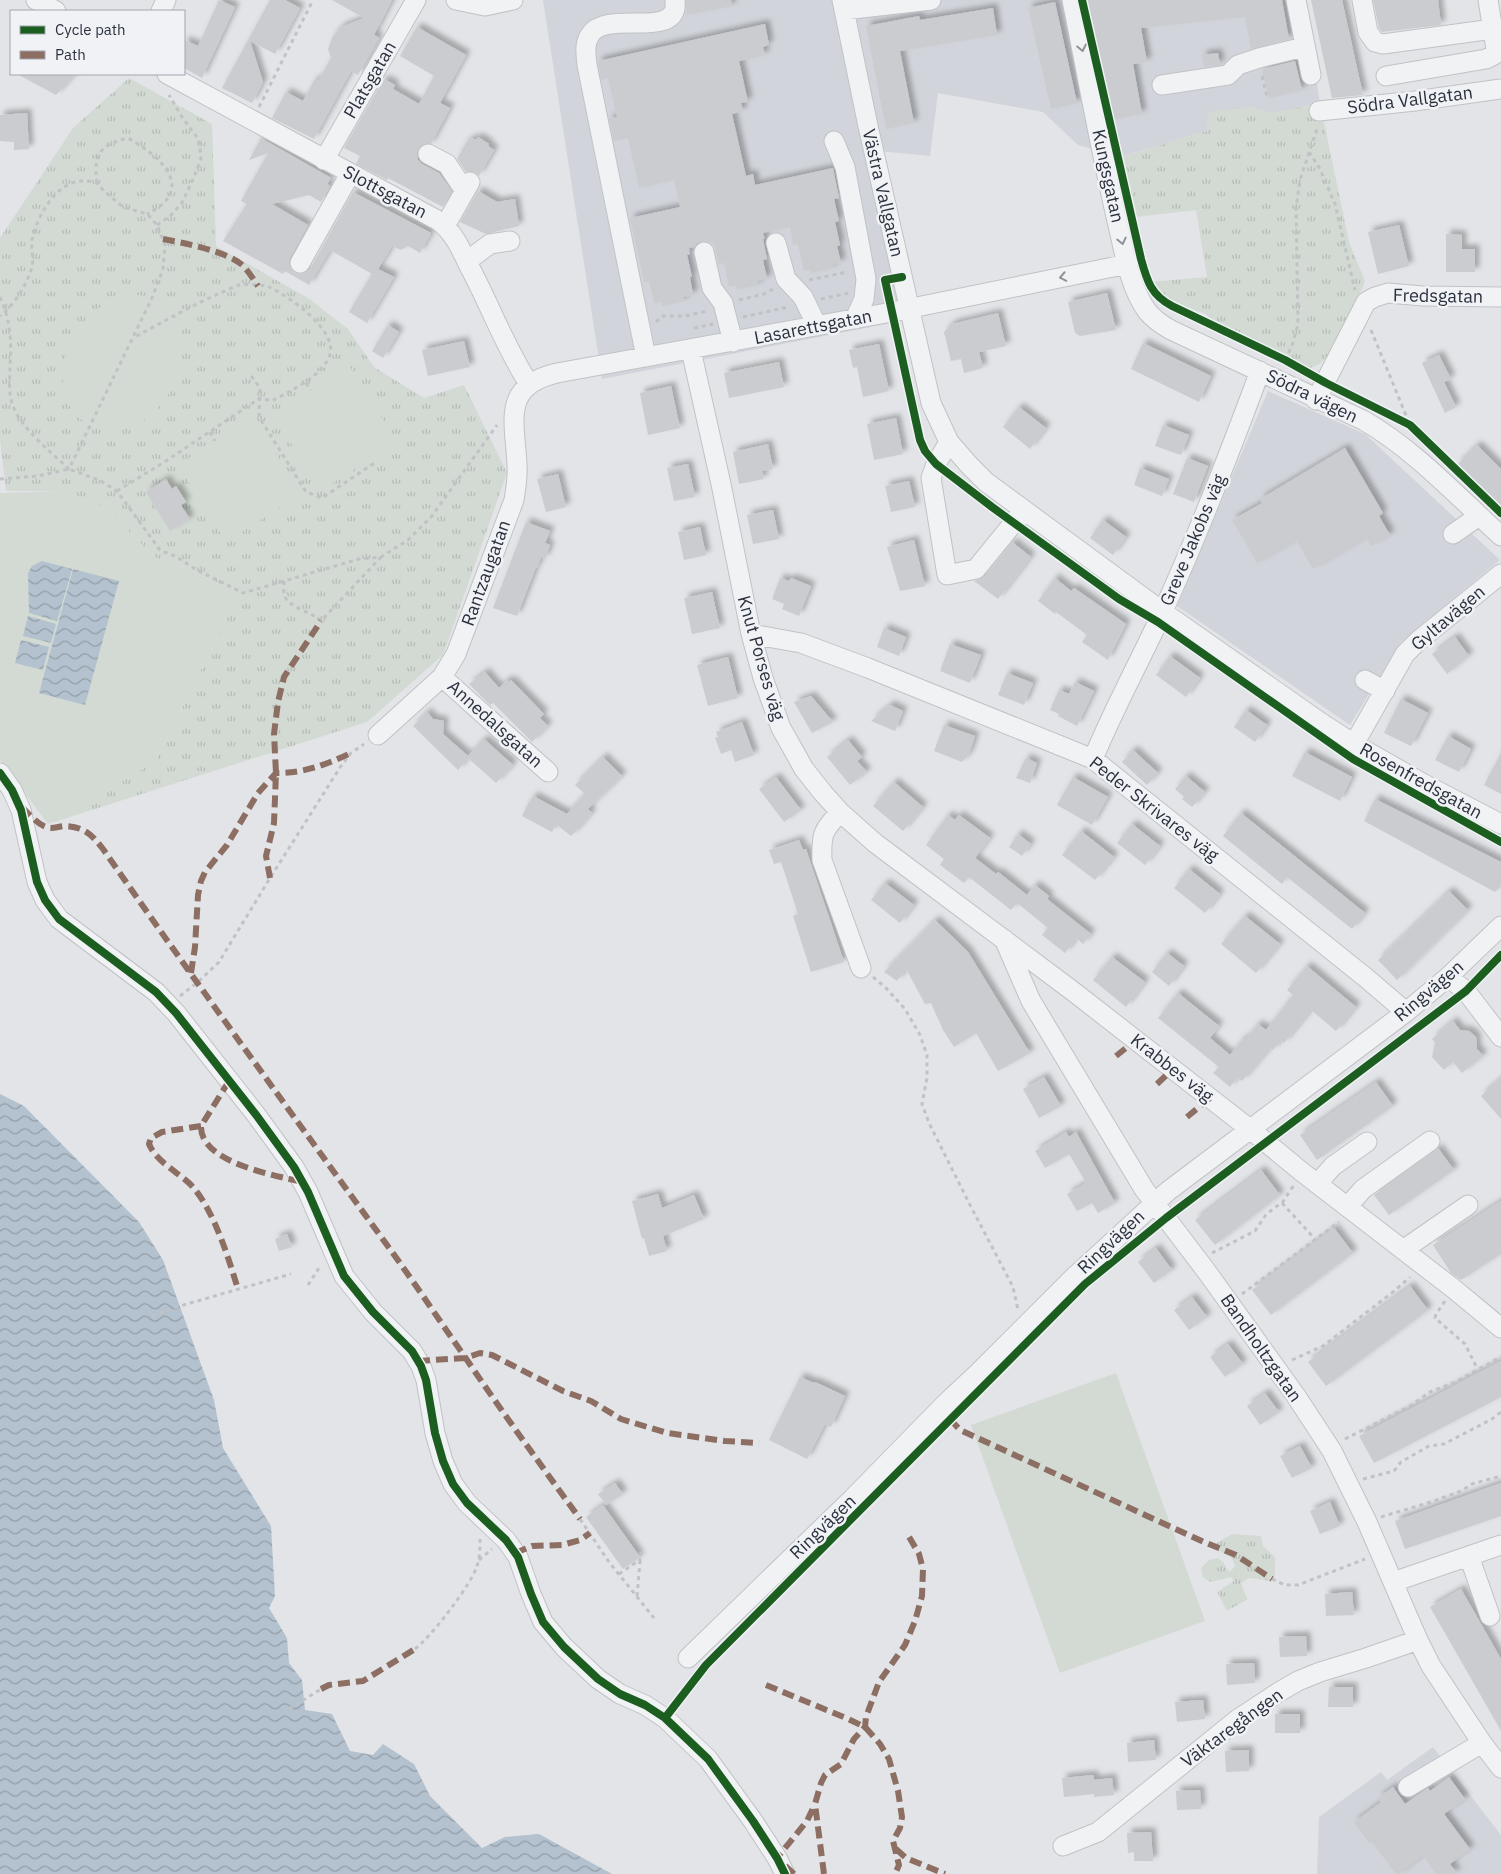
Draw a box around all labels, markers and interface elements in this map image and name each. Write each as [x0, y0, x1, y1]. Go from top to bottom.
legend [10, 10, 185, 75]
text: Cycle path [55, 20, 126, 39]
street label: Platsgatan [338, 37, 401, 123]
one-way arrow [1076, 43, 1086, 52]
text: Path [55, 45, 86, 64]
street label: Södra Vallgatan [1346, 80, 1474, 119]
street label: Västra Vallgatan [858, 127, 909, 259]
street label: Kungsgatan [1087, 127, 1130, 225]
street label: Slottsgatan [339, 160, 431, 223]
one-way arrow [1116, 236, 1127, 245]
one-way arrow [1058, 272, 1067, 282]
street label: Fredsgatan [1393, 283, 1483, 308]
street label: Lasarettsgatan [752, 304, 874, 349]
street label: Södra vägen [1263, 363, 1362, 428]
street label: Greve Jakobs väg [1154, 470, 1231, 609]
street label: Rantzaugatan [456, 517, 515, 629]
street label: Gyltavägen [1406, 580, 1490, 655]
street label: Knut Porses väg [733, 593, 790, 723]
street label: Annedalsgatan [443, 675, 548, 773]
street label: Rosenfredsgatan [1356, 737, 1487, 824]
street label: Peder Skrivares väg [1085, 751, 1224, 867]
street label: Ringvägen [1389, 955, 1468, 1026]
street label: Krabbes väg [1126, 1028, 1219, 1107]
street label: Ringvägen [1072, 1205, 1149, 1279]
street label: Bandholtzgatan [1216, 1289, 1307, 1406]
street label: Ringvägen [785, 1489, 861, 1564]
street label: Väktaregången [1176, 1683, 1287, 1772]

